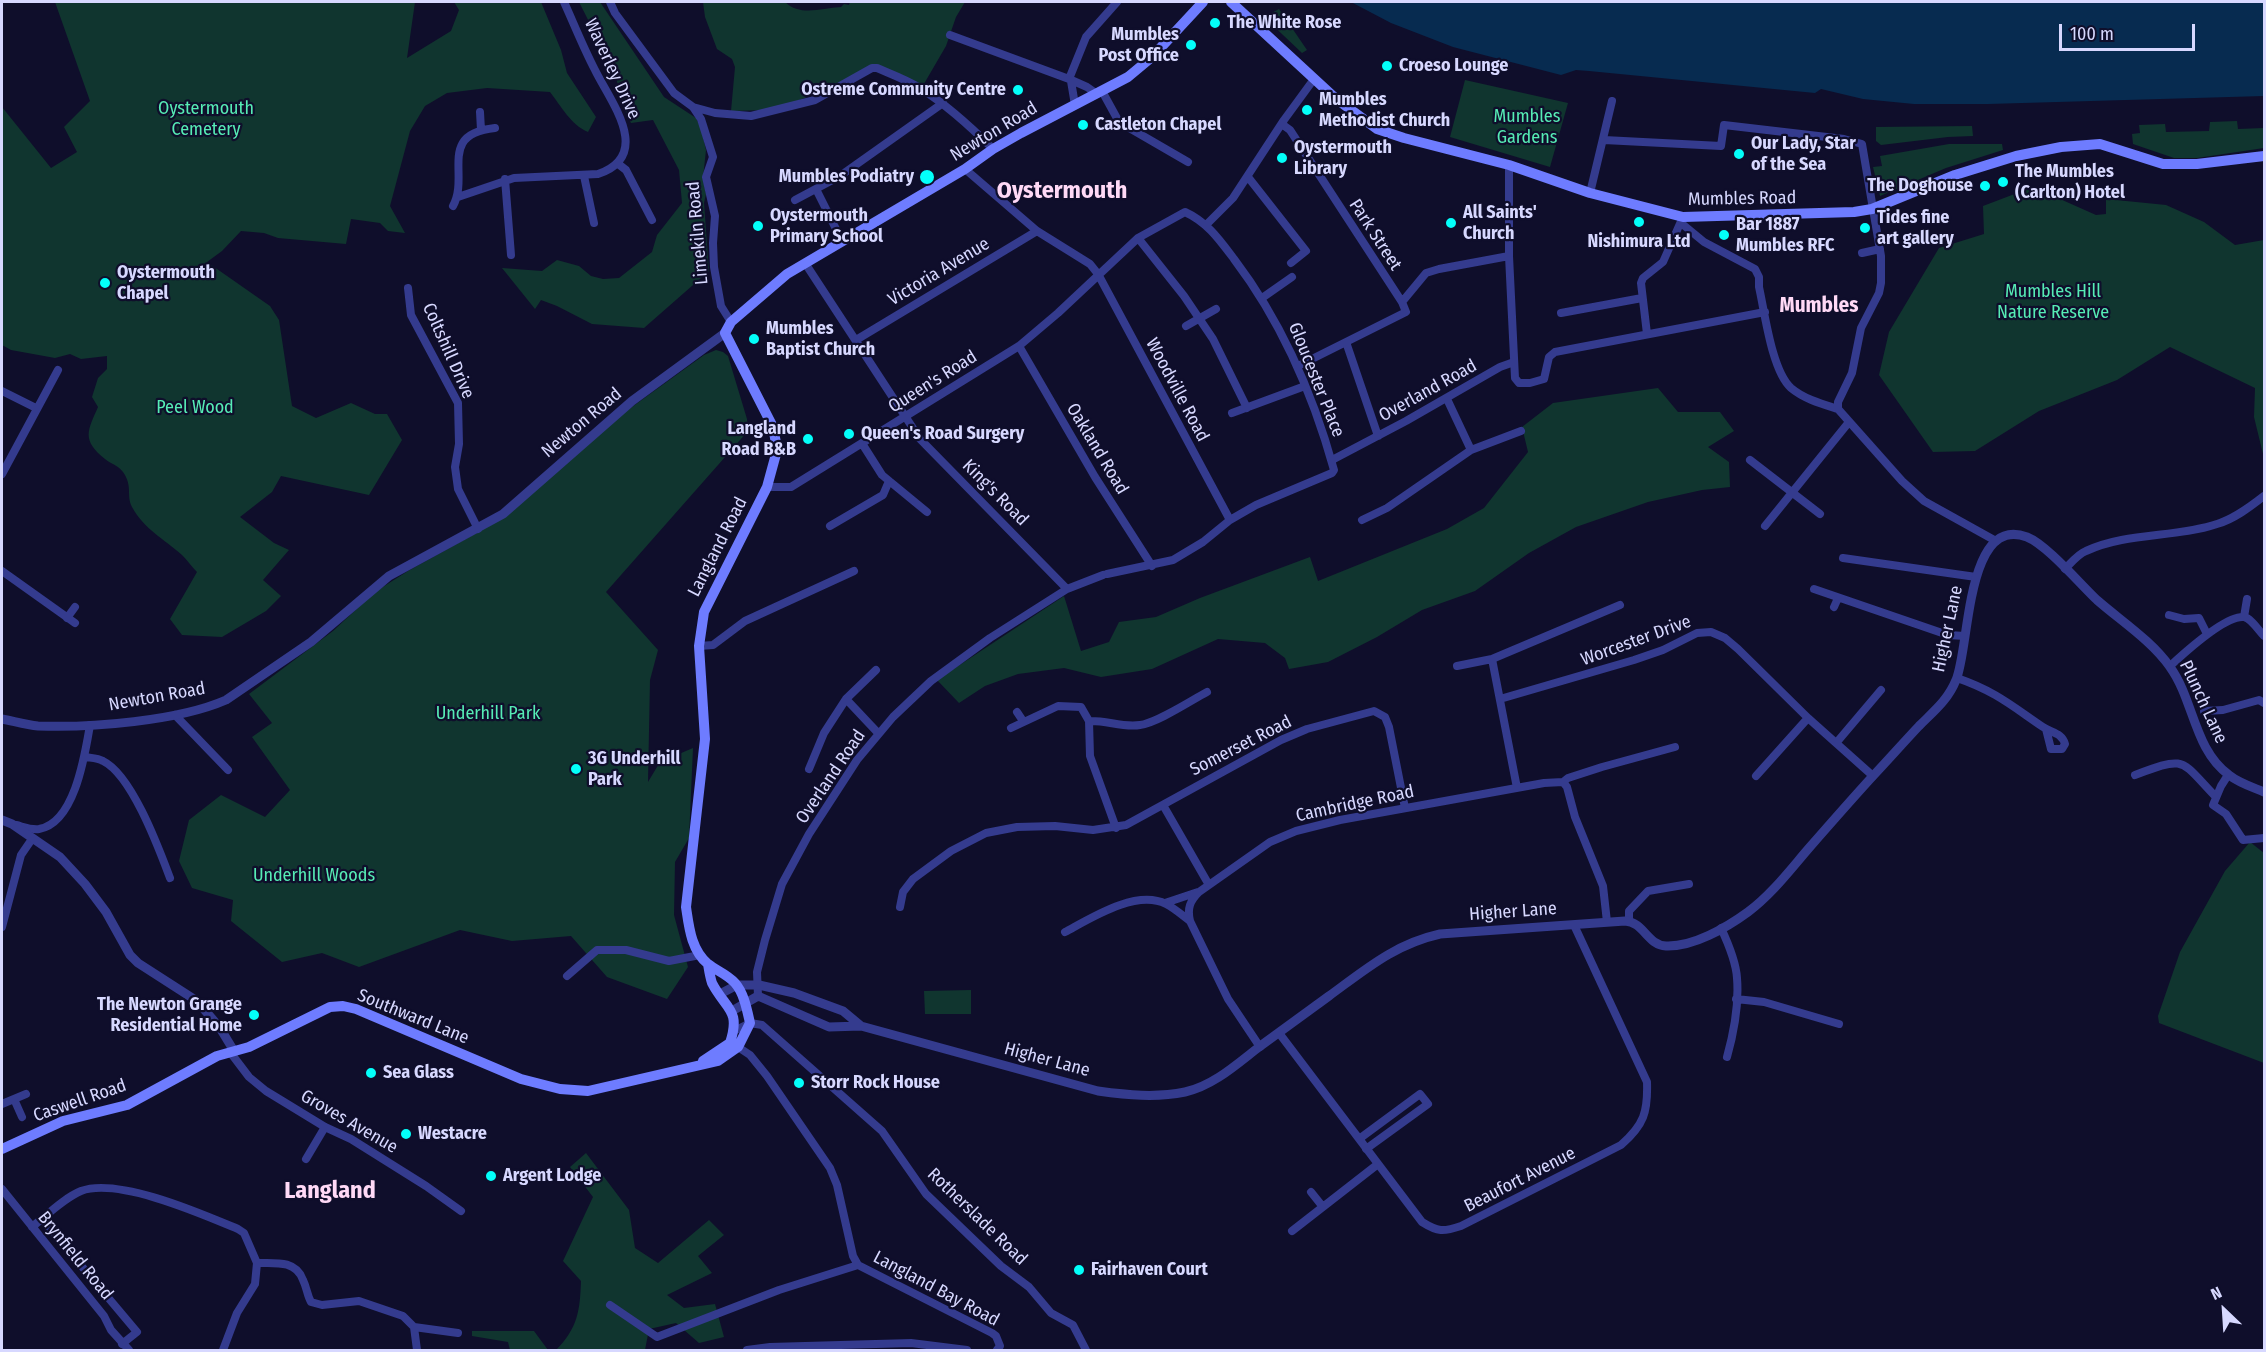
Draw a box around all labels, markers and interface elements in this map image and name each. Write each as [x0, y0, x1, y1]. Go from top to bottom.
place label: The White Rose [1227, 12, 1341, 34]
scale bar [2062, 12, 2198, 50]
street label: Waverley Drive [579, 15, 645, 123]
marker: The White Rose [1208, 16, 1222, 30]
text: 100 m [2070, 23, 2114, 45]
place label: Mumbles Post Office [1098, 24, 1179, 66]
marker: Mumbles Post Office [1184, 38, 1198, 52]
place label: Croeso Lounge [1399, 55, 1508, 77]
marker: Croeso Lounge [1380, 59, 1394, 73]
place label: Ostreme Community Centre [801, 79, 1006, 101]
marker: Ostreme Community Centre [1011, 83, 1025, 97]
place label: Mumbles Methodist Church [1319, 89, 1450, 132]
park label: Oystermouth Cemetery [158, 98, 254, 140]
street label: Newton Road [947, 98, 1041, 166]
marker: Mumbles Methodist Church [1300, 103, 1314, 117]
park label: Mumbles Gardens [1494, 106, 1560, 148]
place label: Castleton Chapel [1095, 114, 1221, 136]
marker: Castleton Chapel [1076, 118, 1090, 132]
place label: Our Lady, Star of the Sea [1751, 133, 1856, 176]
place label: Oystermouth Library [1294, 137, 1392, 180]
marker: Our Lady, Star of the Sea [1732, 147, 1746, 161]
marker: Oystermouth Library [1275, 151, 1289, 165]
place label: The Mumbles (Carlton) Hotel [2015, 161, 2125, 204]
place label: Mumbles Podiatry [779, 166, 914, 188]
marker: Mumbles Podiatry [918, 168, 936, 186]
place label: The Doghouse [1867, 175, 1973, 197]
marker: The Mumbles (Carlton) Hotel [1996, 175, 2010, 189]
district label: Oystermouth [997, 177, 1127, 205]
marker: The Doghouse [1978, 179, 1992, 193]
street label: Limekiln Road [683, 180, 713, 286]
street label: Mumbles Road [1688, 187, 1796, 211]
street label: Park Street [1344, 195, 1406, 275]
place label: All Saints' Church [1463, 202, 1537, 244]
place label: Oystermouth Primary School [770, 205, 883, 248]
place label: Tides fine art gallery [1877, 207, 1954, 250]
place label: Bar 1887 Mumbles RFC [1736, 214, 1835, 256]
marker: Nishimura Ltd [1632, 215, 1646, 229]
marker: All Saints' Church [1444, 216, 1458, 230]
marker: Oystermouth Primary School [751, 219, 765, 233]
marker: Tides fine art gallery [1858, 221, 1872, 235]
marker: Bar 1887 Mumbles RFC [1717, 228, 1731, 242]
place label: Nishimura Ltd [1588, 231, 1690, 253]
street label: Victoria Avenue [884, 233, 994, 311]
place label: Oystermouth Chapel [117, 262, 215, 304]
marker: Oystermouth Chapel [98, 276, 112, 290]
park label: Mumbles Hill Nature Reserve [1997, 281, 2109, 324]
district label: Mumbles [1780, 293, 1858, 319]
street label: Coltshill Drive [417, 300, 479, 402]
place label: Mumbles Baptist Church [766, 318, 875, 360]
street label: Gloucester Place [1283, 319, 1349, 441]
marker: Mumbles Baptist Church [747, 332, 761, 346]
street label: Woodville Road [1141, 334, 1213, 446]
street label: Queen's Road [885, 346, 981, 418]
street label: Overland Road [1375, 355, 1481, 427]
street label: Newton Road [538, 383, 626, 463]
park label: Peel Wood [156, 397, 234, 419]
street label: Oakland Road [1061, 400, 1133, 498]
place label: Langland Road B&B [722, 418, 796, 460]
place label: Queen's Road Surgery [861, 423, 1024, 445]
marker: Queen's Road Surgery [842, 427, 856, 441]
marker: Langland Road B&B [801, 432, 815, 446]
street label: King's Road [957, 455, 1033, 531]
street label: Langland Road [684, 494, 752, 600]
street label: Higher Lane [1928, 584, 1968, 674]
street label: Worcester Drive [1578, 611, 1694, 671]
street label: Plunch Lane [2174, 657, 2232, 747]
street label: Newton Road [107, 678, 207, 716]
park label: Underhill Park [436, 703, 540, 725]
street label: Somerset Road [1187, 711, 1295, 781]
street label: Overland Road [792, 726, 870, 828]
place label: 3G Underhill Park [588, 748, 680, 790]
marker: 3G Underhill Park [569, 762, 583, 776]
street label: Cambridge Road [1294, 781, 1416, 827]
park label: Underhill Woods [253, 865, 375, 887]
street label: Higher Lane [1468, 898, 1558, 926]
street label: Southward Lane [354, 985, 472, 1049]
place label: The Newton Grange Residential Home [97, 994, 242, 1036]
marker: The Newton Grange Residential Home [247, 1008, 261, 1022]
street label: Higher Lane [1002, 1038, 1092, 1082]
place label: Sea Glass [383, 1062, 454, 1084]
marker: Sea Glass [364, 1066, 378, 1080]
place label: Storr Rock House [811, 1072, 940, 1094]
street label: Caswell Road [31, 1075, 129, 1127]
marker: Storr Rock House [792, 1076, 806, 1090]
street label: Groves Avenue [297, 1086, 401, 1158]
place label: Westacre [418, 1123, 487, 1145]
marker: Westacre [399, 1127, 413, 1141]
street label: Beaufort Avenue [1461, 1143, 1579, 1217]
street label: Rotherslade Road [923, 1164, 1031, 1270]
place label: Argent Lodge [503, 1165, 601, 1187]
marker: Argent Lodge [484, 1169, 498, 1183]
district label: Langland [284, 1177, 376, 1205]
street label: Brynfield Road [33, 1207, 117, 1305]
street label: Langland Bay Road [869, 1247, 1003, 1331]
place label: Fairhaven Court [1091, 1259, 1208, 1281]
marker: Fairhaven Court [1072, 1263, 1086, 1277]
north arrow [2194, 1280, 2254, 1340]
text: N [2208, 1283, 2225, 1304]

